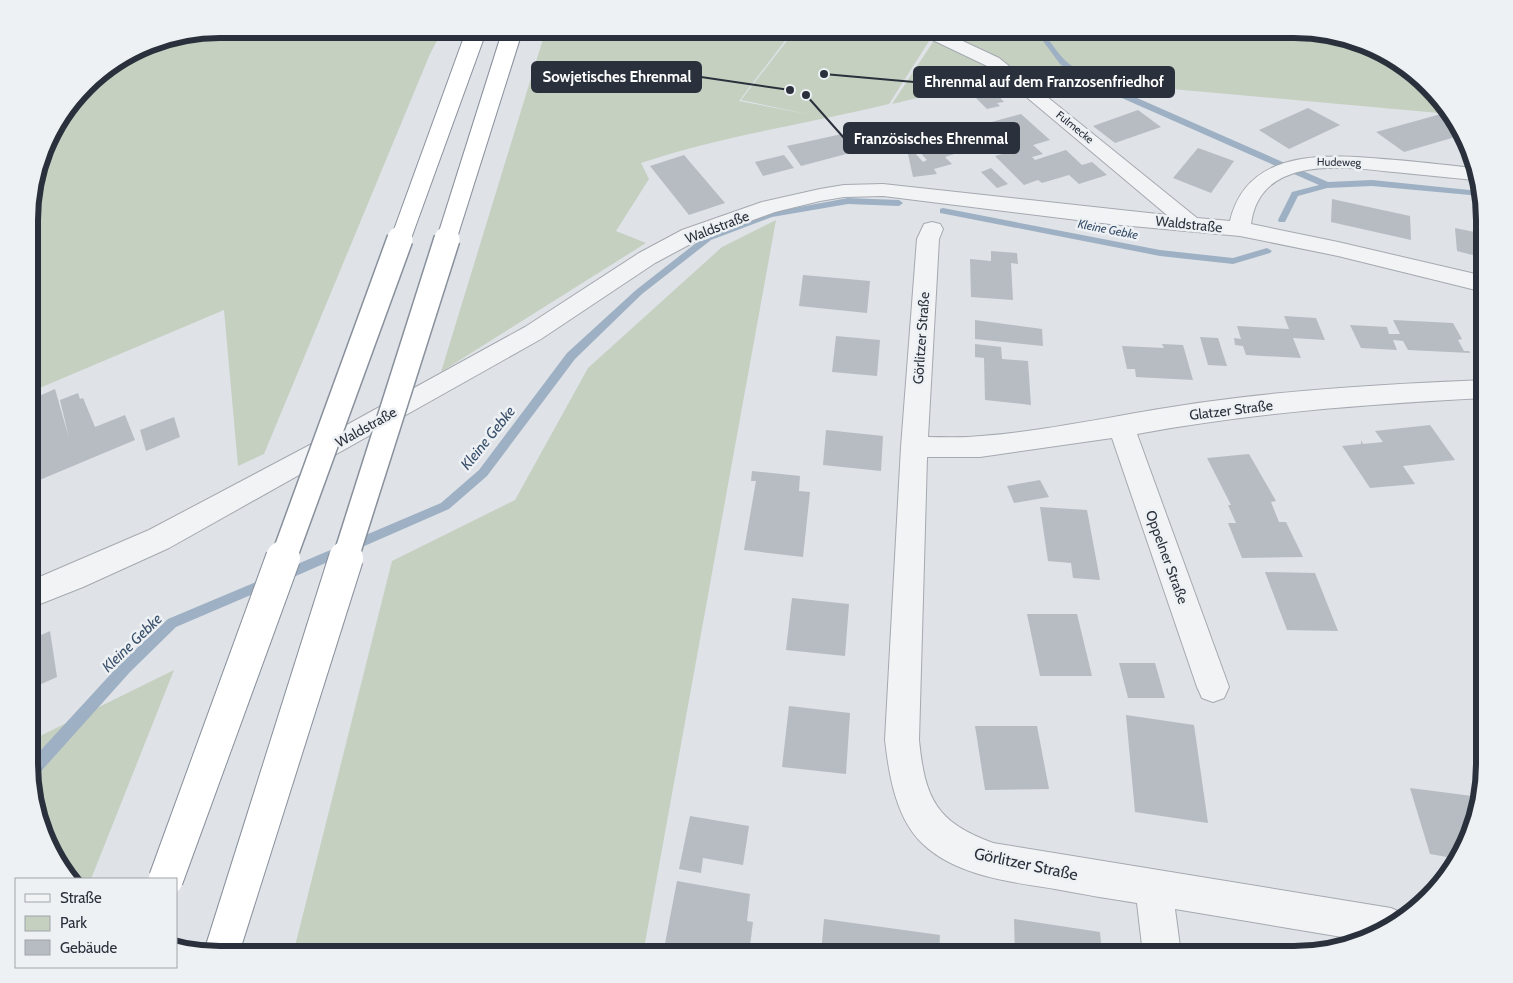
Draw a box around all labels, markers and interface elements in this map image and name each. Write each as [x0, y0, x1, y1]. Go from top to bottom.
callout: Sowjetisches Ehrenmal [532, 62, 701, 92]
callout: Ehrenmal auf dem Franzosenfriedhof [914, 67, 1174, 97]
text: Sowjetisches Ehrenmal [542, 68, 692, 86]
text: Ehrenmal auf dem Franzosenfriedhof [924, 73, 1164, 91]
street label: Fulmecke [1053, 108, 1097, 147]
callout: Französisches Ehrenmal [844, 123, 1019, 153]
text: Französisches Ehrenmal [854, 130, 1008, 148]
street label: Hudeweg [1317, 155, 1362, 169]
street label: Waldstraße [682, 207, 752, 247]
street label: Waldstraße [1155, 212, 1223, 236]
water label: Kleine Gebke [1077, 216, 1140, 242]
street label: Görlitzer Straße [909, 291, 933, 385]
street label: Glatzer Straße [1188, 396, 1274, 424]
street label: Waldstraße [332, 403, 400, 451]
water label: Kleine Gebke [457, 403, 519, 473]
street label: Oppelner Straße [1142, 508, 1192, 606]
water label: Kleine Gebke [98, 610, 166, 676]
street label: Görlitzer Straße [972, 844, 1080, 884]
legend [15, 878, 178, 968]
text: Straße [60, 889, 102, 907]
text: Park [60, 914, 87, 932]
text: Gebäude [60, 939, 117, 957]

